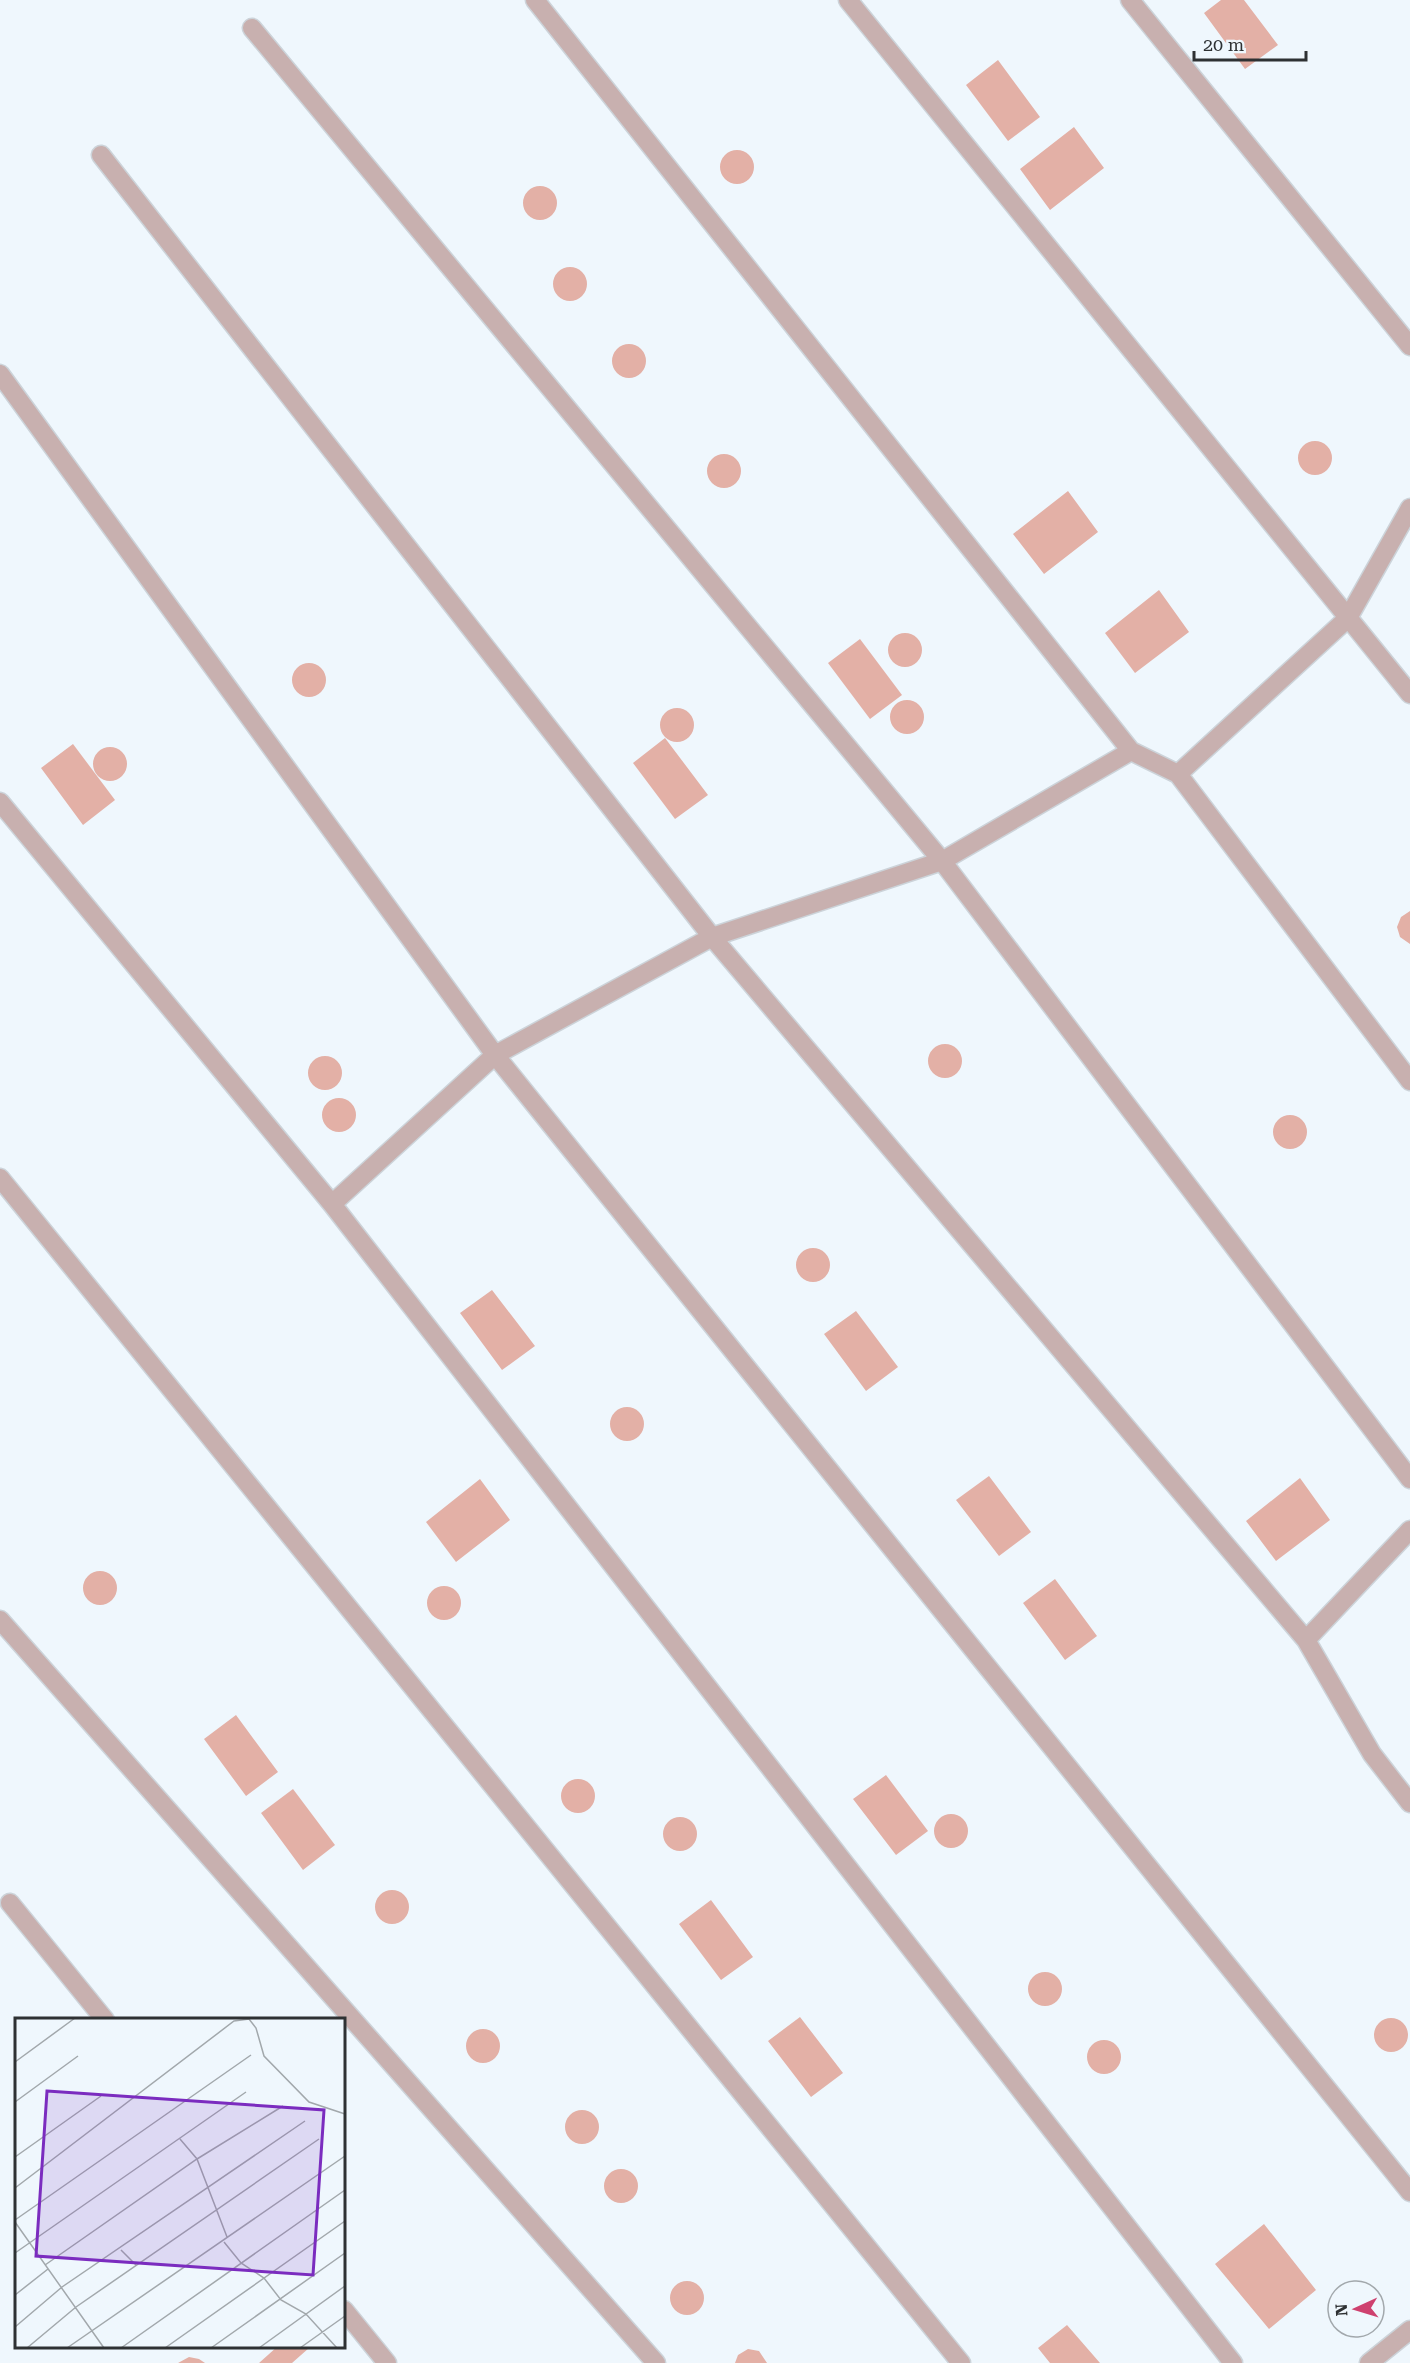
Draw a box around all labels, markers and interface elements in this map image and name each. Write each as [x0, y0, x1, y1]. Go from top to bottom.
scale bar [1194, 24, 1306, 62]
text: 20 m [1203, 34, 1244, 55]
inset map [15, 2018, 345, 2348]
north arrow [1326, 2279, 1386, 2339]
text: N [1332, 2303, 1351, 2317]

